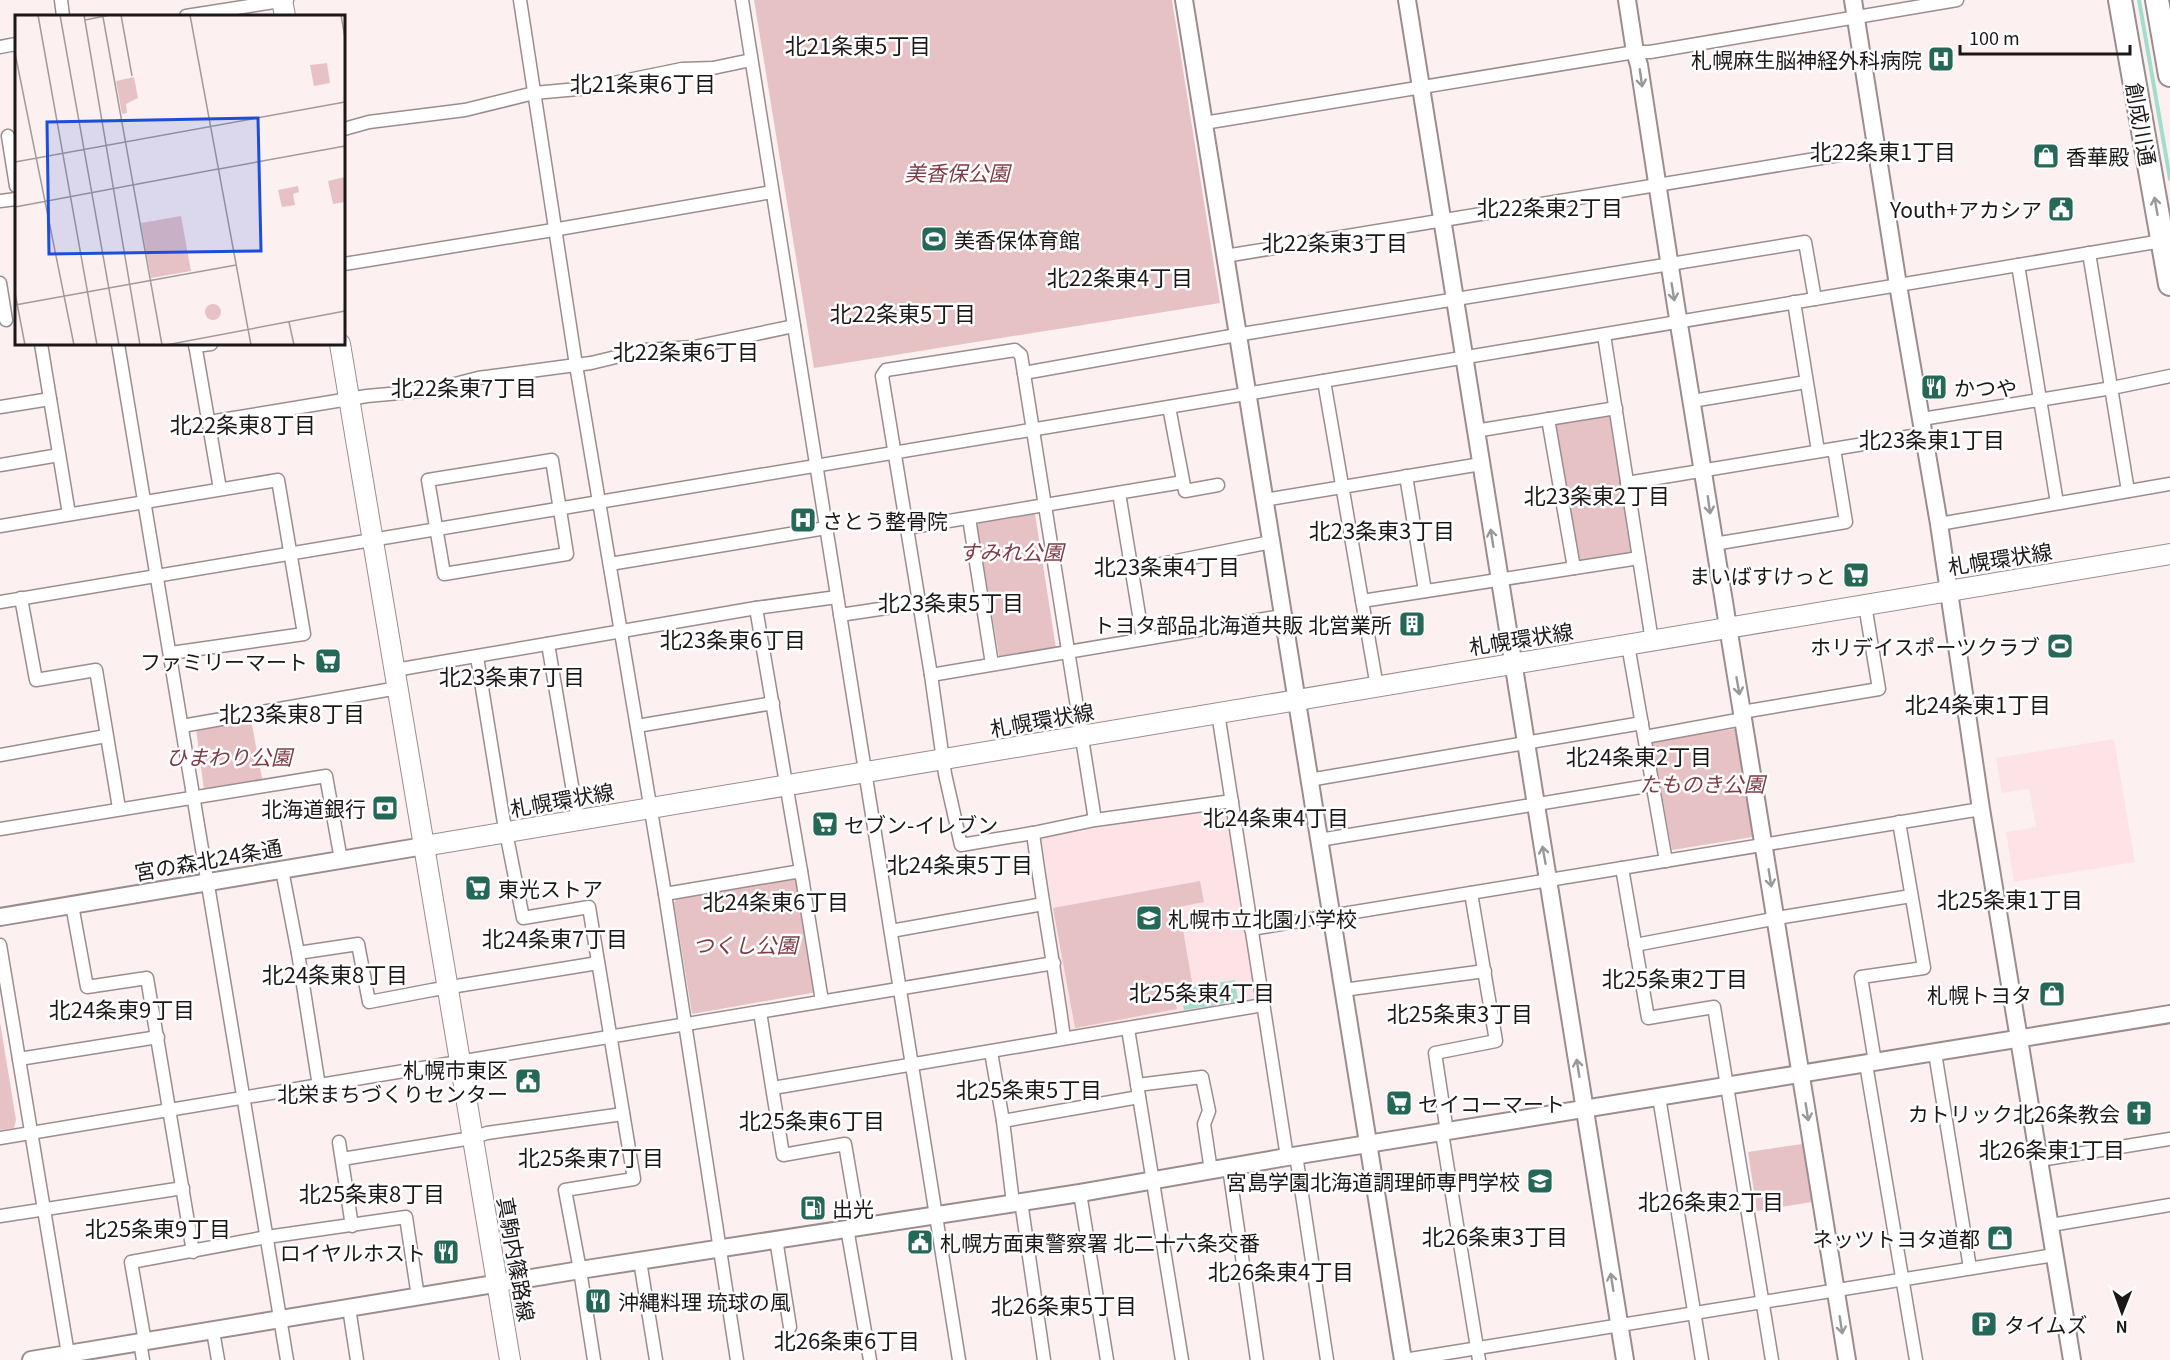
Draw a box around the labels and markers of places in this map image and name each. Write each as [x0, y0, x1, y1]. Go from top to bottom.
place label: 札幌麻生脳神経外科病院 [1691, 44, 1922, 74]
hospital icon: 札幌麻生脳神経外科病院 [1926, 44, 1956, 74]
shop icon: 香華殿 [2031, 141, 2061, 171]
place label: 香華殿 [2066, 141, 2129, 171]
place label: Youth+アカシア [1889, 194, 2042, 224]
public building icon: Youth+アカシア [2046, 194, 2076, 224]
sports icon: 美香保体育館 [919, 224, 949, 254]
place label: 美香保体育館 [954, 224, 1080, 254]
restaurant icon: かつや [1919, 372, 1949, 402]
place label: かつや [1954, 372, 2017, 402]
hospital icon: さとう整骨院 [788, 505, 818, 535]
place label: さとう整骨院 [822, 505, 948, 535]
place label: まいばすけっと [1689, 560, 1836, 590]
supermarket icon: まいばすけっと [1841, 560, 1871, 590]
place label: トヨタ部品北海道共販 北営業所 [1093, 609, 1392, 639]
building icon: トヨタ部品北海道共販 北営業所 [1397, 609, 1427, 639]
place label: ホリデイスポーツクラブ [1810, 631, 2040, 661]
sports icon: ホリデイスポーツクラブ [2045, 631, 2075, 661]
place label: ファミリーマート [140, 646, 308, 676]
supermarket icon: ファミリーマート [313, 646, 343, 676]
place label: 北海道銀行 [261, 793, 366, 823]
bank icon: 北海道銀行 [370, 793, 400, 823]
supermarket icon: セブン-イレブン [810, 809, 840, 839]
place label: セブン-イレブン [844, 809, 998, 839]
supermarket icon: 東光ストア [463, 873, 493, 903]
place label: 東光ストア [498, 873, 603, 903]
school or university icon: 札幌市立北園小学校 [1134, 903, 1164, 933]
place label: 札幌市立北園小学校 [1168, 903, 1357, 933]
place label: 札幌トヨタ [1927, 979, 2032, 1009]
shop icon: 札幌トヨタ [2037, 979, 2067, 1009]
place label: 札幌市東区 北栄まちづくりセンター [277, 1054, 508, 1108]
public building icon: 札幌市東区 北栄まちづくりセンター [513, 1066, 543, 1096]
supermarket icon: セイコーマート [1384, 1088, 1414, 1118]
place label: セイコーマート [1418, 1088, 1565, 1118]
place label: カトリック北26条教会 [1908, 1098, 2120, 1128]
church icon: カトリック北26条教会 [2124, 1098, 2154, 1128]
place label: 宮島学園北海道調理師専門学校 [1226, 1166, 1520, 1196]
school or university icon: 宮島学園北海道調理師専門学校 [1525, 1166, 1555, 1196]
fuel station icon: 出光 [798, 1193, 828, 1223]
place label: 出光 [832, 1193, 874, 1223]
place label: ネッツトヨタ道都 [1812, 1223, 1980, 1253]
shop icon: ネッツトヨタ道都 [1985, 1223, 2015, 1253]
public building icon: 札幌方面東警察署 北二十六条交番 [905, 1227, 935, 1257]
place label: 札幌方面東警察署 北二十六条交番 [940, 1227, 1260, 1257]
place label: ロイヤルホスト [280, 1237, 426, 1267]
restaurant icon: ロイヤルホスト [431, 1237, 461, 1267]
restaurant icon: 沖縄料理 琉球の風 [583, 1286, 613, 1316]
place label: 沖縄料理 琉球の風 [618, 1286, 791, 1316]
parking icon: タイムズ [1969, 1309, 1999, 1339]
place label: タイムズ [2004, 1309, 2088, 1339]

